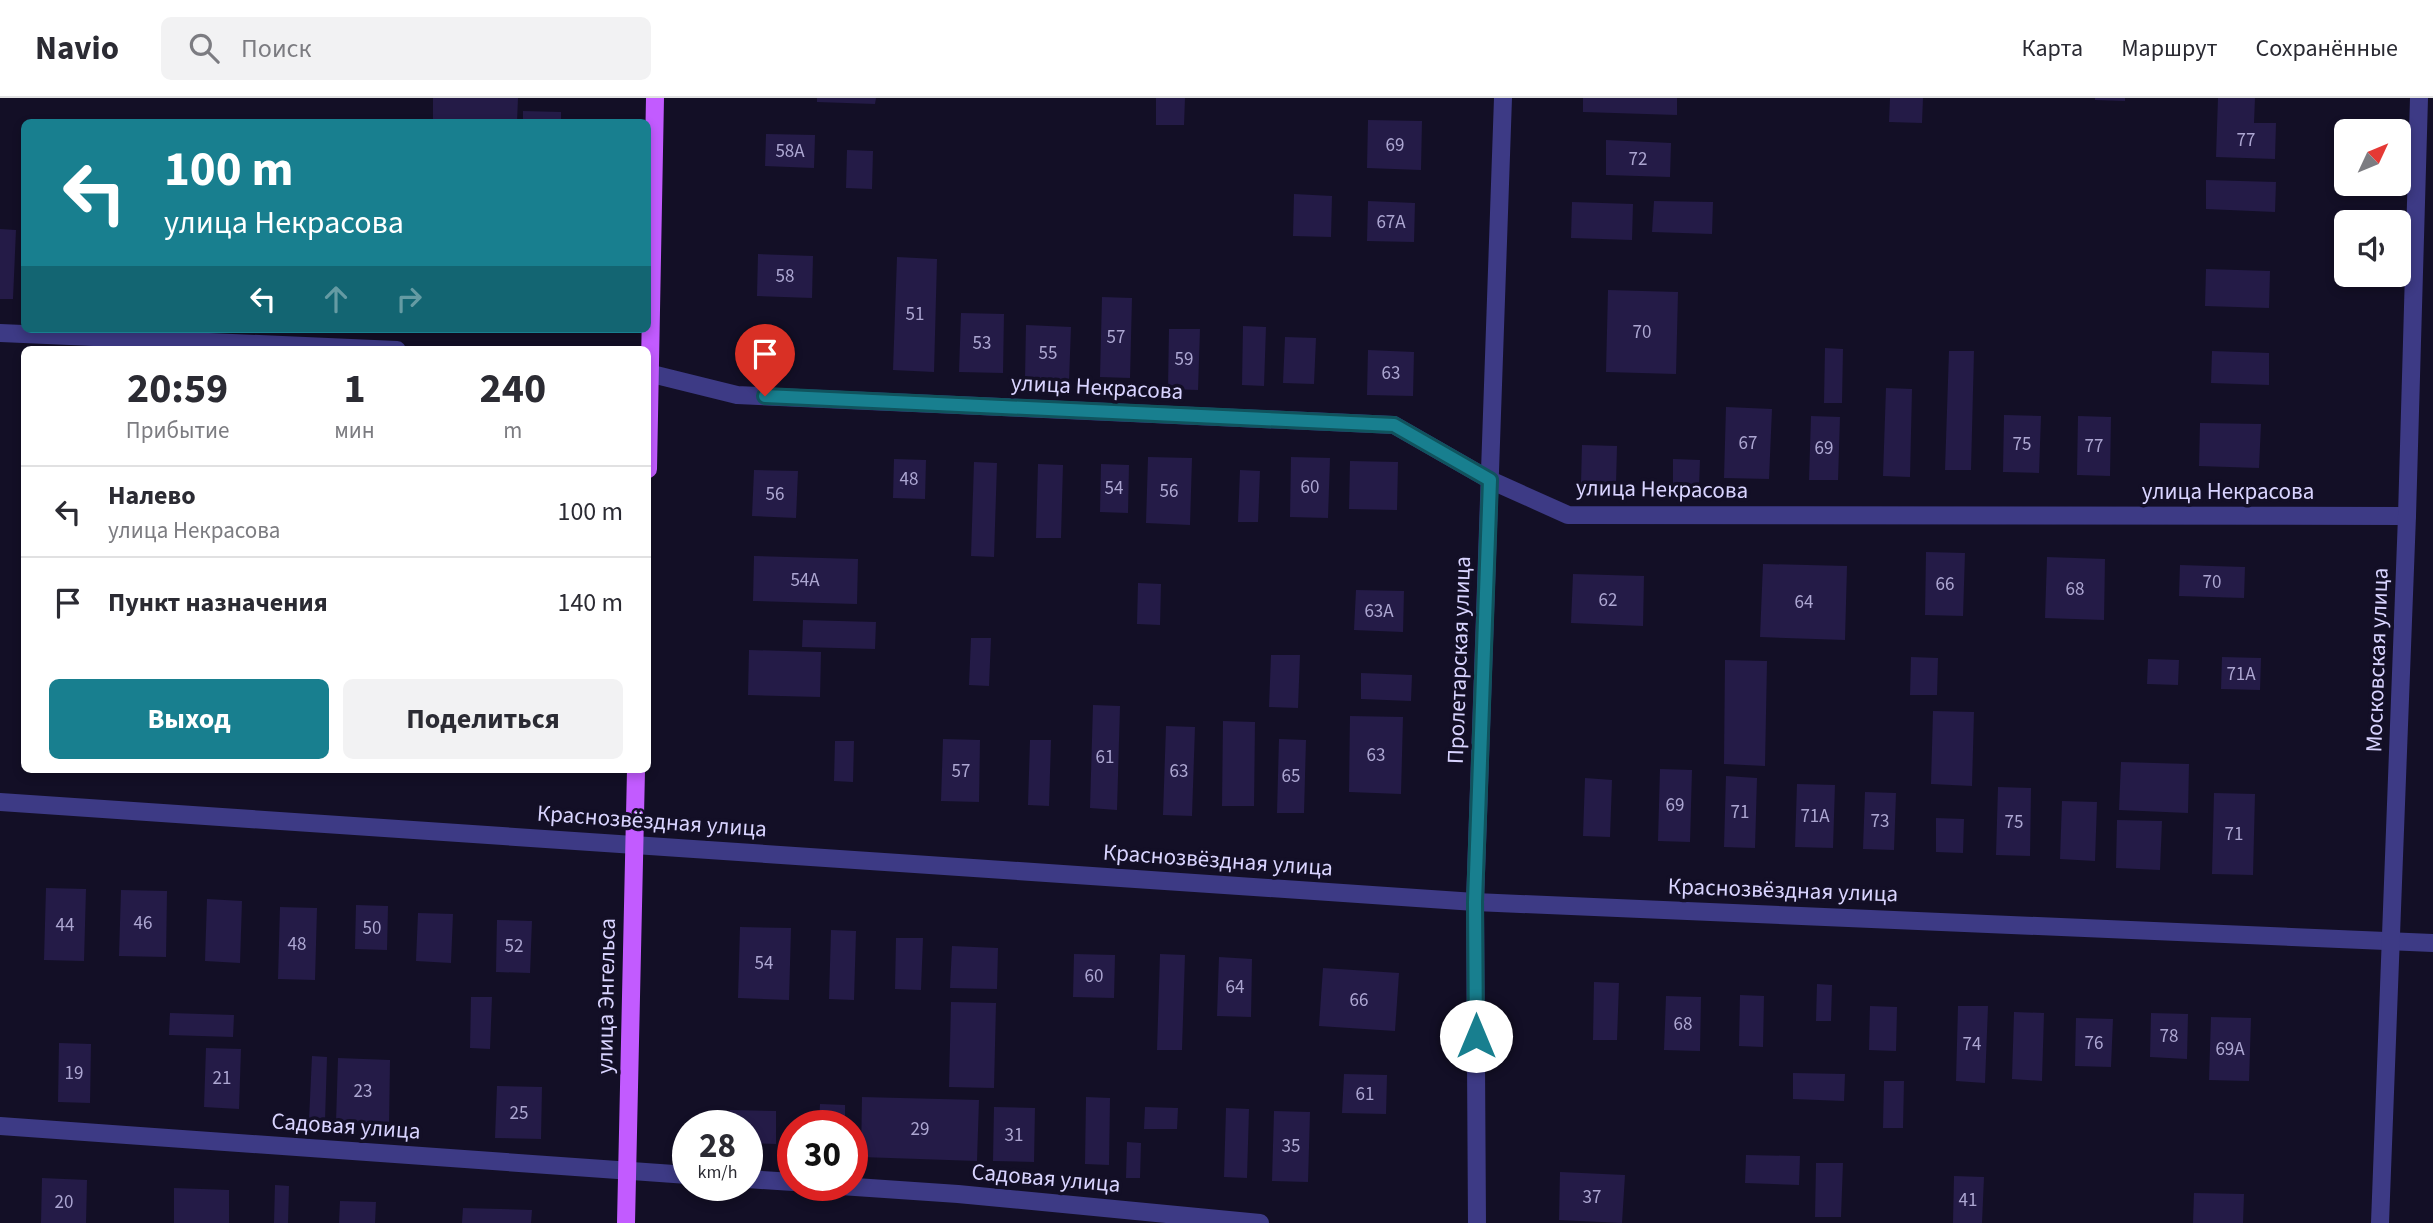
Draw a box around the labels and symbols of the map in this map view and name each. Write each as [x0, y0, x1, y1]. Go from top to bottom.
north arrow [2334, 119, 2412, 196]
house number: 77 [2237, 127, 2255, 154]
house number: 69 [1386, 132, 1404, 159]
house number: 58А [775, 138, 805, 165]
house number: 72 [1629, 146, 1647, 173]
house number: 67А [1376, 209, 1406, 236]
house number: 58 [776, 263, 794, 290]
house number: 51 [906, 301, 924, 328]
house number: 70 [1633, 319, 1651, 346]
pin [735, 324, 795, 396]
house number: 57 [1107, 324, 1125, 351]
house number: 53 [973, 330, 991, 357]
house number: 55 [1039, 340, 1057, 367]
house number: 59 [1175, 346, 1193, 373]
house number: 63 [1382, 360, 1400, 387]
street label: улица Некрасова [1010, 366, 1184, 408]
house number: 67 [1739, 430, 1757, 457]
house number: 75 [2013, 431, 2031, 458]
house number: 77 [2085, 433, 2103, 460]
house number: 69 [1815, 435, 1833, 462]
house number: 48 [900, 466, 918, 493]
street label: улица Некрасова [1575, 471, 1749, 507]
house number: 60 [1301, 474, 1319, 501]
house number: 54 [1105, 475, 1123, 502]
street label: улица Некрасова [2142, 475, 2314, 508]
house number: 56 [1160, 478, 1178, 505]
house number: 56 [766, 481, 784, 508]
street label: Пролетарская улица [1439, 556, 1479, 764]
house number: 54А [790, 567, 820, 594]
street label: Московская улица [2357, 567, 2397, 753]
house number: 70 [2203, 569, 2221, 596]
house number: 66 [1936, 571, 1954, 598]
house number: 68 [2066, 576, 2084, 603]
house number: 62 [1599, 587, 1617, 614]
house number: 64 [1795, 589, 1813, 616]
house number: 63А [1364, 598, 1394, 625]
house number: 71А [2226, 661, 2256, 688]
house number: 63 [1367, 742, 1385, 769]
house number: 61 [1096, 744, 1114, 771]
house number: 57 [952, 758, 970, 785]
house number: 63 [1170, 758, 1188, 785]
house number: 65 [1282, 763, 1300, 790]
house number: 69 [1666, 792, 1684, 819]
street label: Краснозвёздная улица [536, 797, 768, 845]
house number: 71 [1731, 799, 1749, 826]
house number: 71А [1800, 803, 1830, 830]
house number: 73 [1871, 808, 1889, 835]
house number: 75 [2005, 809, 2023, 836]
house number: 71 [2225, 821, 2243, 848]
street label: Краснозвёздная улица [1102, 836, 1334, 884]
street label: Краснозвёздная улица [1667, 869, 1899, 911]
house number: 46 [134, 910, 152, 937]
house number: 44 [56, 912, 74, 939]
house number: 50 [363, 915, 381, 942]
street label: улица Энгельса [588, 918, 624, 1074]
house number: 48 [288, 931, 306, 958]
house number: 52 [505, 933, 523, 960]
house number: 54 [755, 950, 773, 977]
house number: 60 [1085, 963, 1103, 990]
house number: 64 [1226, 974, 1244, 1001]
house number: 66 [1350, 987, 1368, 1014]
position arrow [1439, 999, 1513, 1073]
house number: 68 [1674, 1011, 1692, 1038]
house number: 78 [2160, 1023, 2178, 1050]
house number: 76 [2085, 1030, 2103, 1057]
house number: 74 [1963, 1031, 1981, 1058]
house number: 69А [2215, 1036, 2245, 1063]
house number: 19 [65, 1060, 83, 1087]
house number: 21 [213, 1065, 231, 1092]
house number: 23 [354, 1078, 372, 1105]
house number: 61 [1356, 1081, 1374, 1108]
house number: 25 [510, 1100, 528, 1127]
street label: Садовая улица [270, 1104, 422, 1148]
speed limit sign: 30 [777, 1110, 868, 1201]
house number: 29 [911, 1116, 929, 1143]
house number: 31 [1005, 1122, 1023, 1149]
house number: 35 [1282, 1133, 1300, 1160]
street label: Садовая улица [970, 1155, 1122, 1201]
house number: 37 [1583, 1184, 1601, 1211]
house number: 41 [1959, 1187, 1977, 1214]
house number: 20 [55, 1189, 73, 1216]

